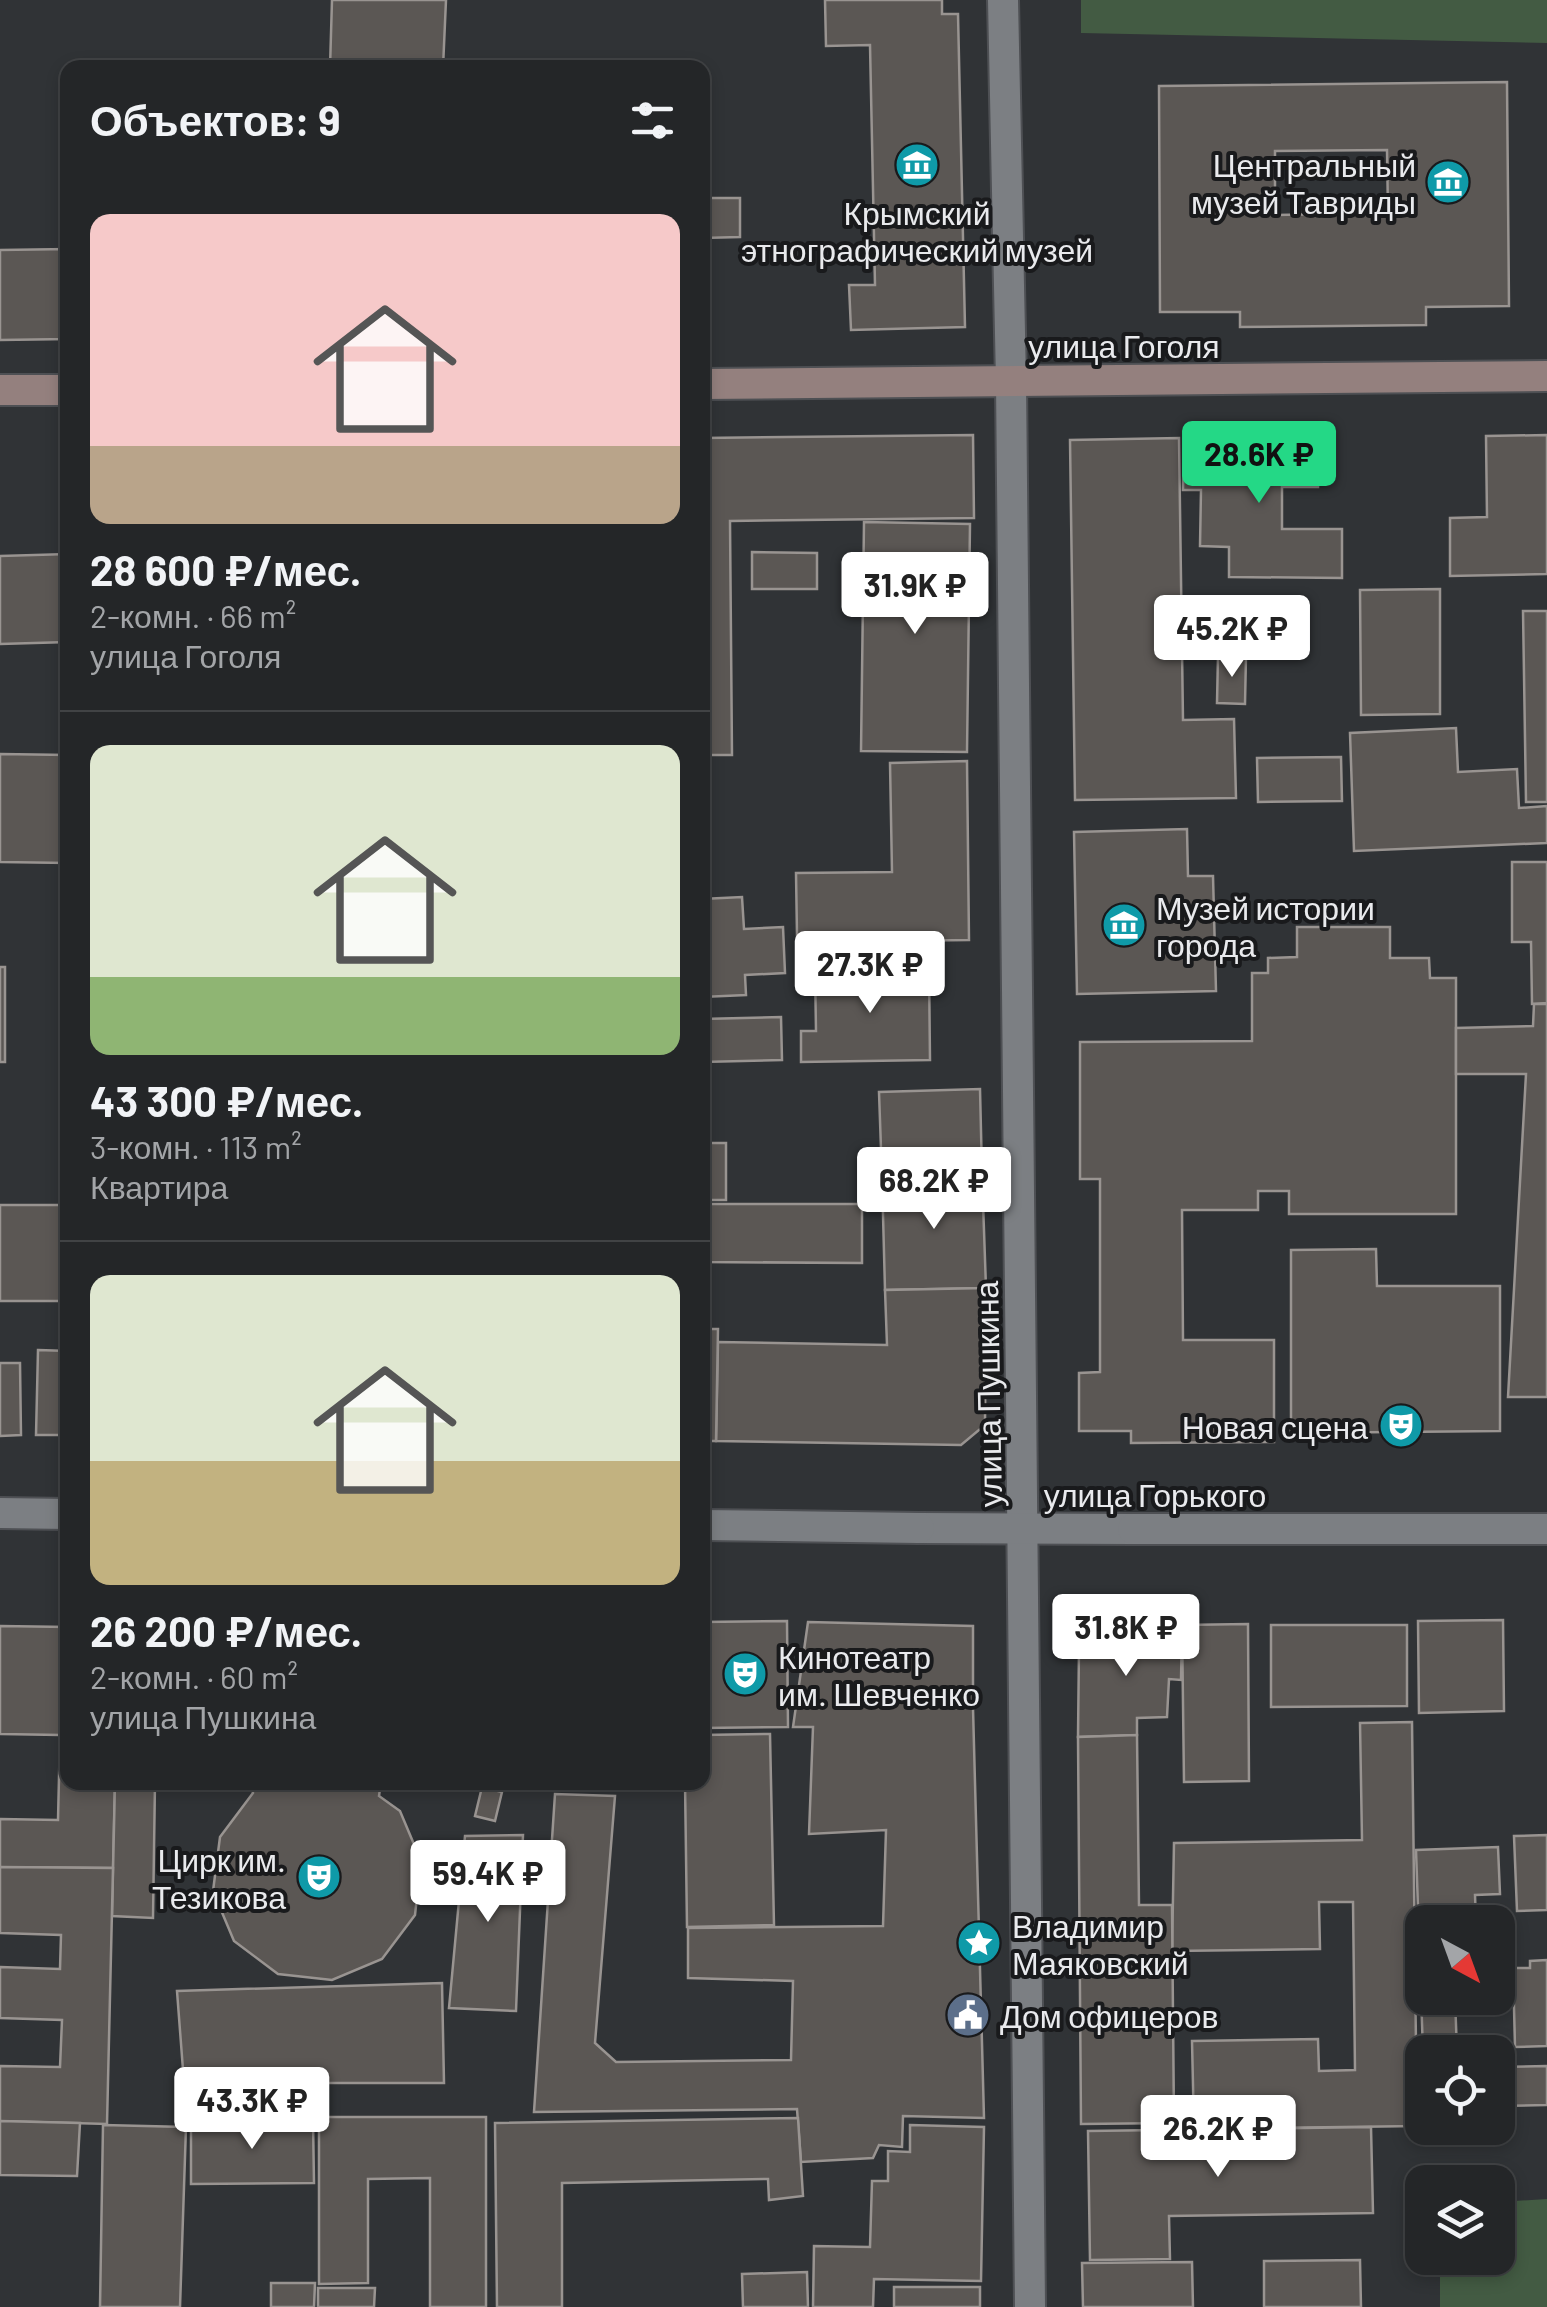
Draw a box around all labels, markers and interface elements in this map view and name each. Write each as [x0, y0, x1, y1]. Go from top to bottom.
icon: filters [625, 93, 680, 148]
text: Объектов: 9 [90, 94, 341, 144]
museum icon: Крымский этнографический музей [894, 142, 940, 188]
place label: Центральный музей Тавриды [1191, 145, 1416, 221]
museum icon: Центральный музей Тавриды [1425, 159, 1471, 205]
place label: Крымский этнографический музей [741, 193, 1093, 269]
icon: home [295, 279, 475, 459]
street label: улица Гоголя [1028, 326, 1220, 365]
pin: 28.6K ₽ [1167, 421, 1351, 506]
text: 28.6K ₽ [1204, 434, 1314, 472]
text: 28 600 ₽/мес. [90, 544, 361, 594]
pin: 31.9K ₽ [823, 552, 1007, 637]
text: 31.9K ₽ [863, 565, 967, 603]
pin: 45.2K ₽ [1140, 595, 1324, 680]
text: 2-комн. · 66 m² [90, 596, 296, 634]
text: 45.2K ₽ [1176, 608, 1288, 646]
text: улица Гоголя [90, 636, 281, 674]
icon: home [295, 810, 475, 990]
place label: Музей истории города [1156, 888, 1375, 964]
museum icon: Музей истории города [1101, 902, 1147, 948]
pin: 27.3K ₽ [778, 931, 962, 1016]
text: 27.3K ₽ [817, 944, 923, 982]
text: 43 300 ₽/мес. [90, 1075, 363, 1125]
text: 3-комн. · 113 m² [90, 1127, 302, 1165]
pin: 68.2K ₽ [842, 1147, 1026, 1232]
text: 68.2K ₽ [879, 1160, 989, 1198]
text: Квартира [90, 1167, 228, 1205]
street label: улица Пушкина [966, 1280, 1009, 1508]
icon: home [295, 1340, 475, 1520]
theatre icon: Новая сцена [1378, 1403, 1424, 1449]
place label: Новая сцена [1182, 1407, 1368, 1446]
street label: улица Горького [1044, 1475, 1266, 1514]
pin: 31.8K ₽ [1034, 1594, 1218, 1679]
text: 26 200 ₽/мес. [90, 1605, 362, 1655]
text: 31.8K ₽ [1074, 1607, 1178, 1645]
place label: Кинотеатр им. Шевченко [778, 1637, 980, 1712]
theatre icon: Кинотеатр им. Шевченко [722, 1651, 768, 1697]
text: 2-комн. · 60 m² [90, 1657, 298, 1695]
text: улица Пушкина [90, 1697, 316, 1735]
place label: Цирк им. Тезикова [152, 1840, 286, 1915]
pin: 59.4K ₽ [396, 1840, 580, 1925]
text: 59.4K ₽ [432, 1853, 544, 1891]
theatre icon: Цирк им. Тезикова [296, 1854, 342, 1900]
north arrow [1405, 1905, 1515, 2015]
map controls [1405, 1905, 1515, 2275]
place label: Владимир Маяковский [1012, 1906, 1189, 1981]
place icon: Владимир Маяковский [956, 1920, 1002, 1966]
public building icon: Дом офицеров [945, 1992, 991, 2038]
place label: Дом офицеров [1000, 1996, 1219, 2035]
button: locate [1405, 2035, 1515, 2145]
pin: 43.3K ₽ [160, 2067, 344, 2152]
text: 43.3K ₽ [196, 2080, 308, 2118]
pin: 26.2K ₽ [1126, 2095, 1310, 2180]
text: 26.2K ₽ [1163, 2108, 1273, 2146]
button: layers [1405, 2165, 1515, 2275]

